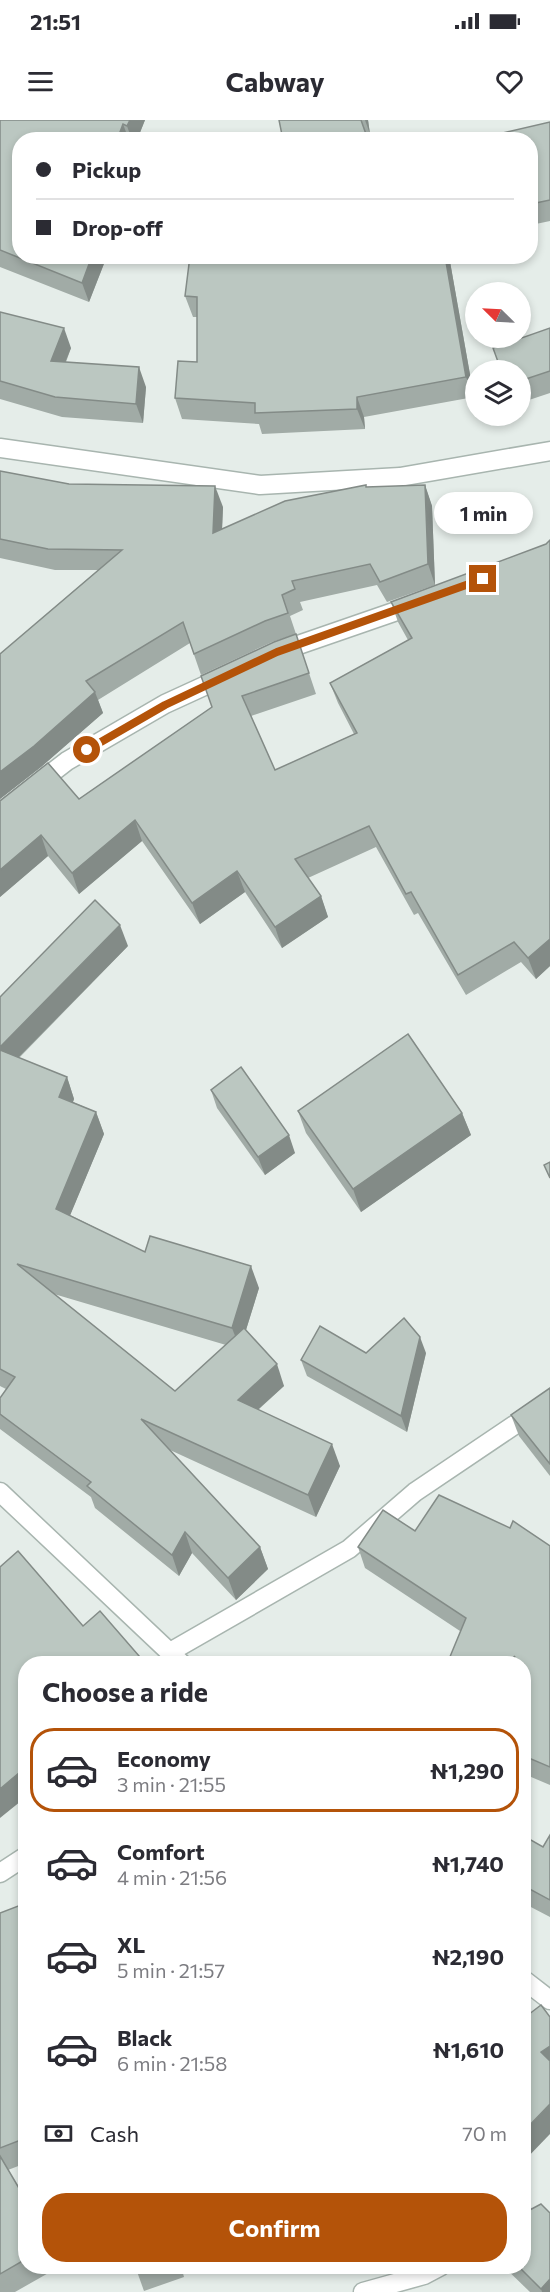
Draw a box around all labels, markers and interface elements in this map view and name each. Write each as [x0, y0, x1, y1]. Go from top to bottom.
text: 21:51 [30, 8, 81, 35]
icon: menu [24, 65, 57, 98]
text: Cabway [225, 65, 325, 98]
icon: heart [493, 65, 526, 98]
text: Pickup [72, 156, 141, 183]
text: Drop-off [72, 214, 163, 241]
north arrow [465, 282, 531, 348]
map controls [465, 282, 531, 426]
button: layers [465, 360, 531, 426]
callout: 1 min [434, 492, 532, 534]
text: 1 min [460, 501, 507, 525]
route end [469, 565, 496, 592]
route start [73, 736, 100, 763]
text: Choose a ride [42, 1675, 208, 1708]
icon: car [45, 1743, 99, 1797]
text: Economy [117, 1745, 211, 1772]
text: ₦1,290 [430, 1757, 504, 1784]
text: 3 min · 21:55 [117, 1772, 226, 1796]
icon: car [45, 1836, 99, 1890]
text: Comfort [117, 1838, 205, 1865]
text: ₦1,740 [432, 1850, 504, 1877]
text: 4 min · 21:56 [117, 1865, 227, 1889]
icon: car [45, 1929, 99, 1983]
text: XL [117, 1931, 145, 1958]
text: ₦2,190 [432, 1943, 504, 1970]
text: 5 min · 21:57 [117, 1958, 225, 1982]
icon: car [45, 2022, 99, 2076]
text: Black [117, 2024, 172, 2051]
text: ₦1,610 [432, 2036, 504, 2063]
text: 6 min · 21:58 [117, 2051, 227, 2075]
icon: cash [42, 2117, 75, 2150]
text: Cash [90, 2120, 139, 2147]
text: 70 m [462, 2121, 507, 2145]
button: Confirm [42, 2193, 507, 2262]

